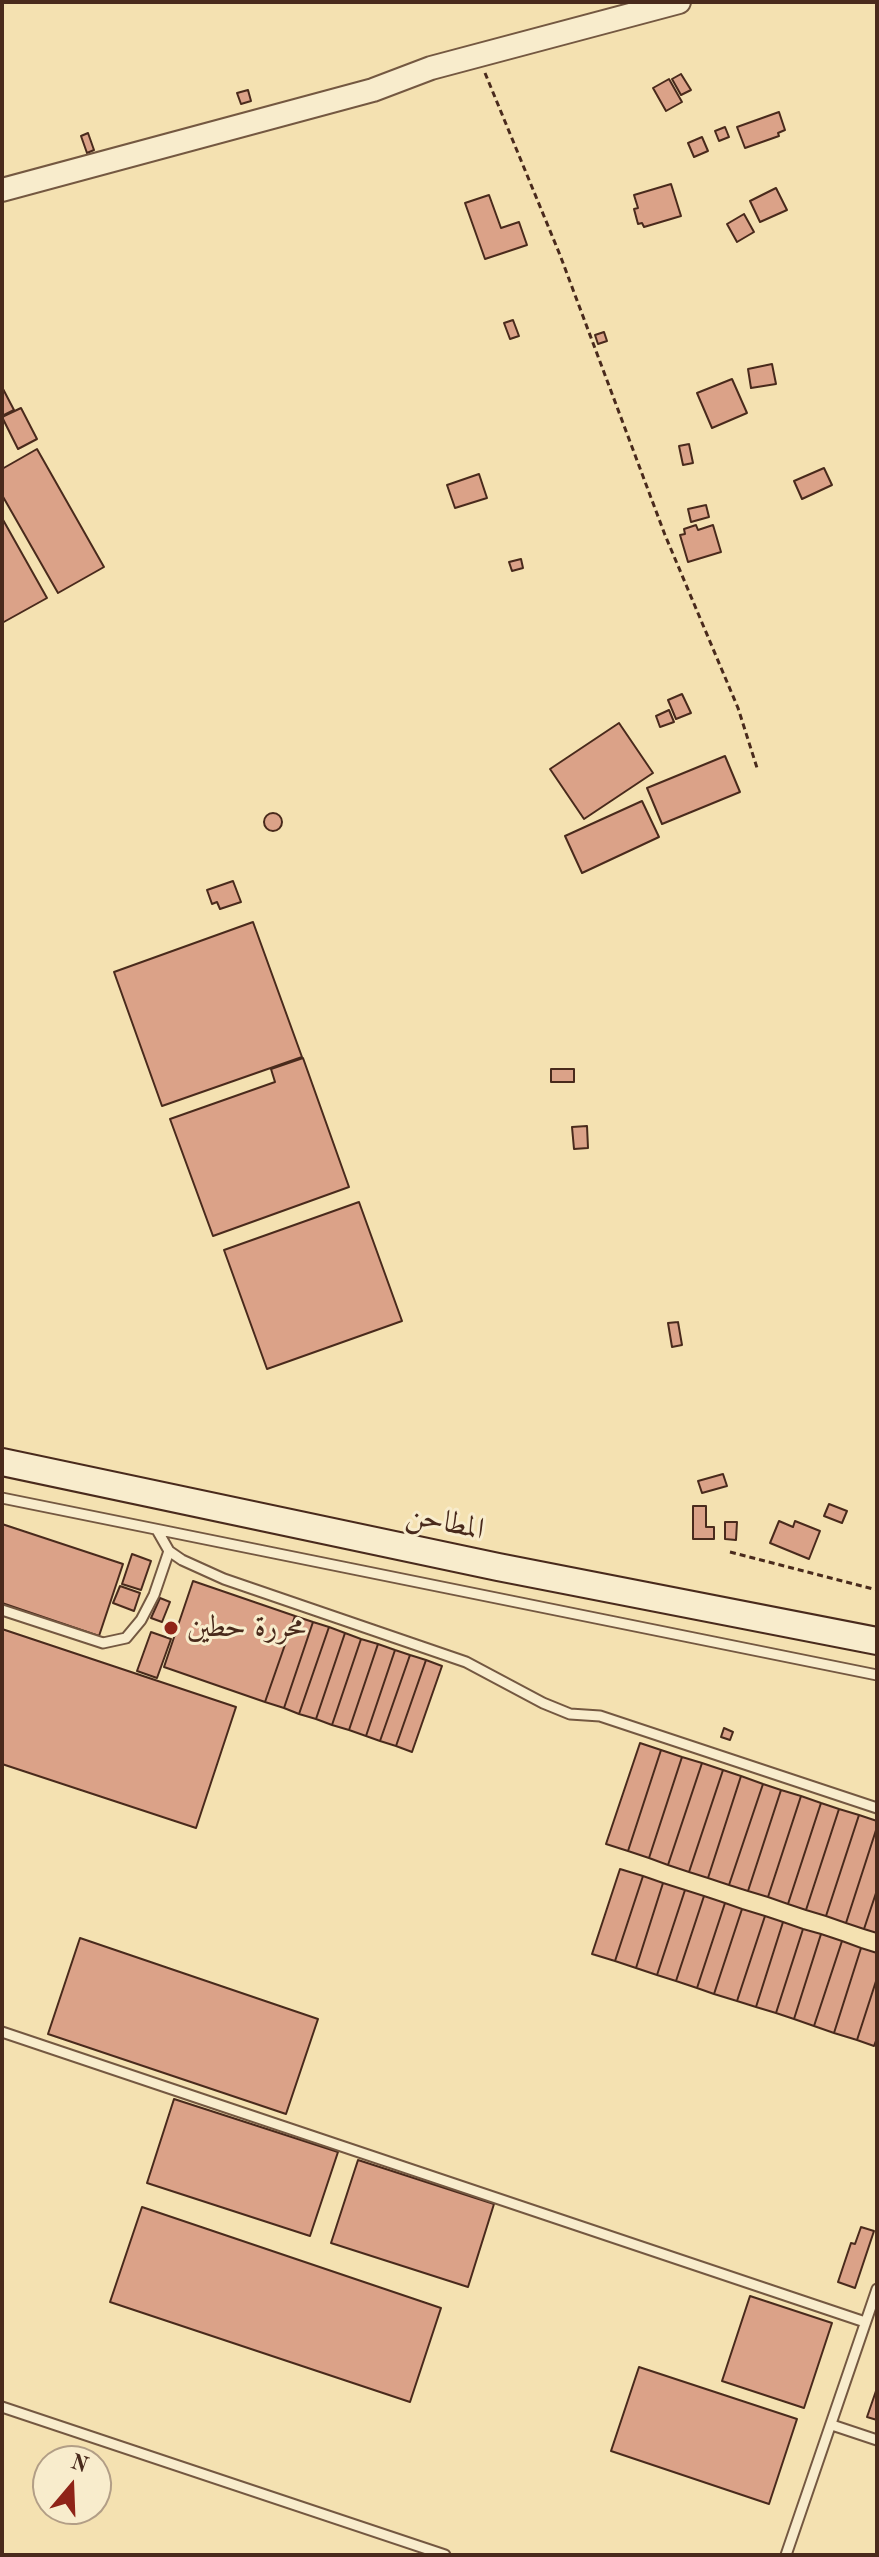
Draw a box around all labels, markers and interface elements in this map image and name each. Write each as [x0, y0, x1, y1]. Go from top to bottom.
street label: المطاحن [403, 1497, 487, 1549]
place label: محررة حطين [187, 1610, 306, 1646]
marker: محررة حطين [162, 1619, 180, 1637]
north arrow [32, 2445, 112, 2525]
text: N [68, 2451, 91, 2477]

